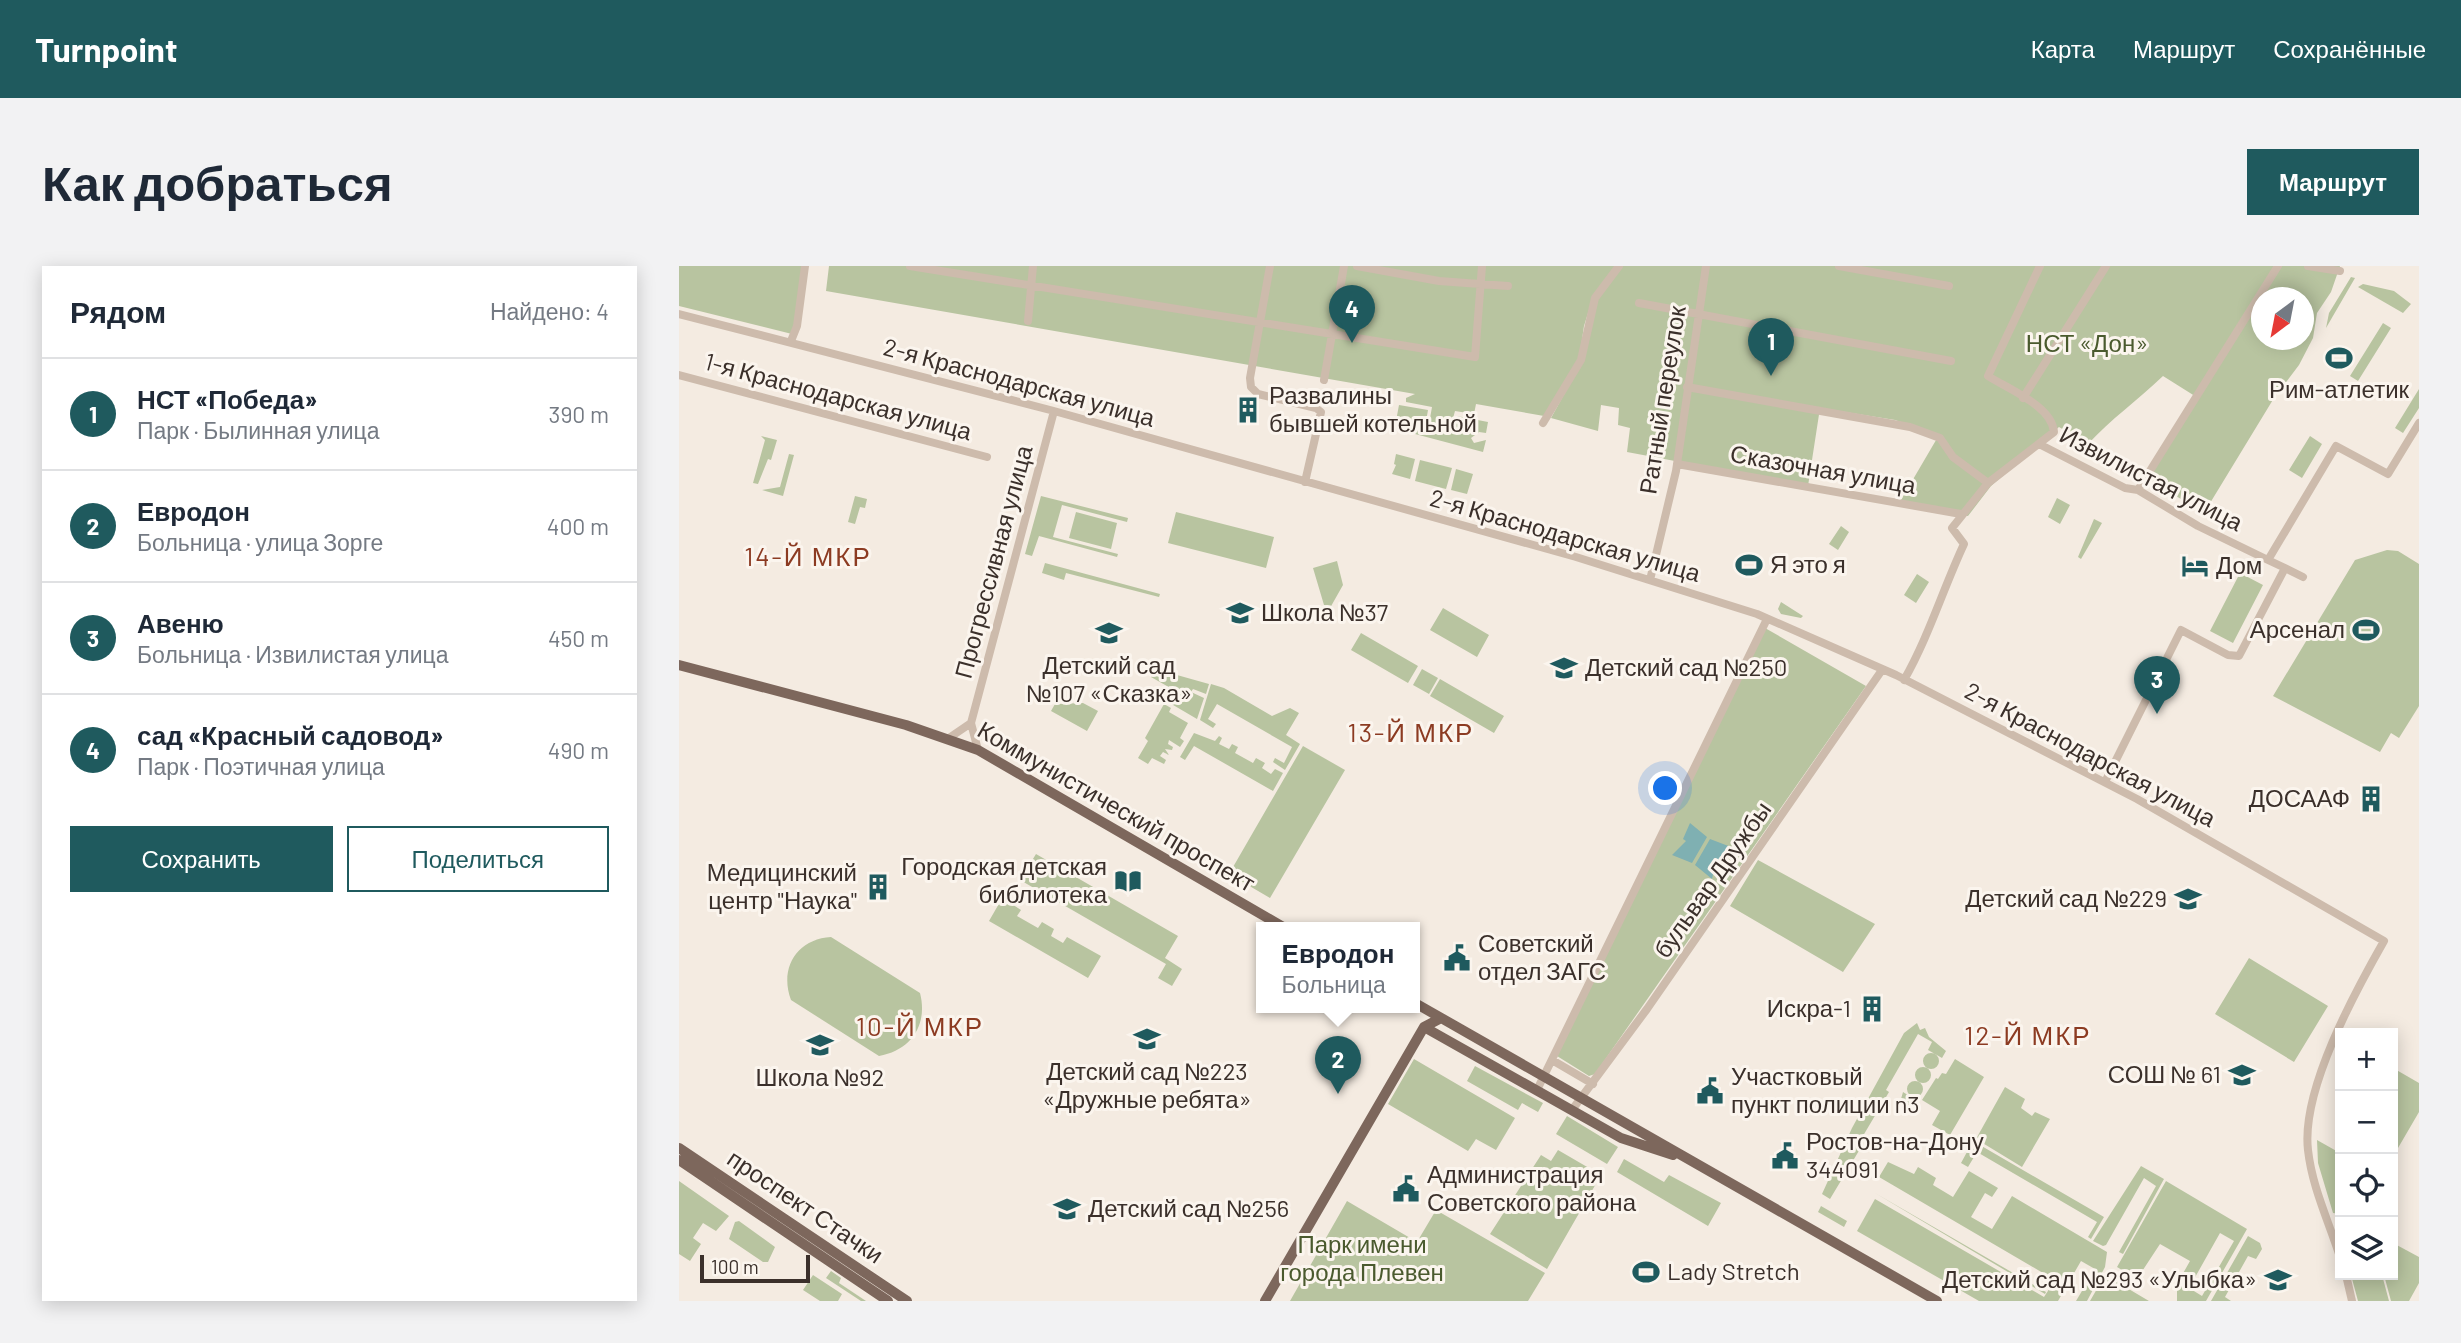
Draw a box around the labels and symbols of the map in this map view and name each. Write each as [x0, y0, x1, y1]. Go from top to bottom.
pin: 4 [1329, 285, 1375, 343]
north arrow [2251, 287, 2314, 350]
street label: Ратный переулок [1632, 303, 1691, 496]
pin: 1 [1748, 318, 1794, 376]
park label: НСТ «Дон» [2026, 328, 2148, 357]
street label: 2-я Краснодарская улица [881, 331, 1159, 432]
sports icon: Рим-атлетик [2324, 343, 2354, 373]
street label: 1-я Краснодарская улица [702, 346, 976, 445]
place label: Рим-атлетик [2269, 374, 2410, 403]
place label: Развалины бывшей котельной [1269, 380, 1477, 437]
building icon: Развалины бывшей котельной [1233, 395, 1263, 425]
street label: Извилистая улица [2055, 419, 2249, 537]
street label: Сказочная улица [1728, 438, 1919, 499]
street label: Прогрессивная улица [947, 441, 1038, 681]
street label: 2-я Краснодарская улица [1427, 482, 1704, 587]
district label: 14-Й МКР [744, 540, 872, 571]
place label: Я это я [1770, 549, 1846, 578]
sports icon: Я это я [1734, 550, 1764, 580]
place label: Дом [2216, 550, 2262, 579]
hotel icon: Дом [2180, 551, 2210, 581]
place label: Школа №37 [1261, 597, 1388, 626]
school or university icon: Школа №37 [1225, 598, 1255, 628]
place label: Арсенал [2250, 614, 2345, 643]
sports icon: Арсенал [2351, 615, 2381, 645]
school or university icon: Детский сад №107 «Сказка» [1094, 618, 1124, 648]
place label: Детский сад №107 «Сказка» [1026, 650, 1192, 707]
place label: Детский сад №250 [1585, 652, 1787, 681]
school or university icon: Детский сад №250 [1549, 653, 1579, 683]
pin: 3 [2134, 656, 2180, 714]
street label: 2-я Краснодарская улица [1960, 675, 2222, 832]
street label: Коммунистический проспект [973, 714, 1261, 897]
district label: 13-Й МКР [1348, 716, 1474, 747]
your location [1648, 771, 1682, 805]
place label: ДОСААФ [2249, 783, 2350, 812]
building icon: ДОСААФ [2356, 784, 2386, 814]
street label: бульвар Дружбы [1647, 795, 1776, 963]
place label: Городская детская библиотека [901, 851, 1108, 908]
place label: Медицинский центр "Наука" [707, 857, 857, 914]
library icon: Городская детская библиотека [1113, 866, 1143, 896]
building icon: Медицинский центр "Наука" [863, 872, 893, 902]
place label: Детский сад №229 [1965, 883, 2167, 912]
school or university icon: Детский сад №229 [2173, 884, 2203, 914]
place label: Советский отдел ЗАГС [1478, 928, 1606, 985]
public building icon: Советский отдел ЗАГС [1442, 943, 1472, 973]
place label: Искра-1 [1767, 993, 1851, 1022]
building icon: Искра-1 [1857, 994, 1887, 1024]
district label: 10-Й МКР [856, 1010, 984, 1041]
district label: 12-Й МКР [1964, 1019, 2092, 1050]
school or university icon: Детский сад №223 «Дружные ребята» [1132, 1024, 1162, 1054]
school or university icon: Школа №92 [805, 1030, 835, 1060]
pin: 2 [1315, 1036, 1361, 1094]
place label: Детский сад №223 «Дружные ребята» [1043, 1056, 1251, 1113]
place label: СОШ № 61 [2108, 1059, 2221, 1088]
school or university icon: СОШ № 61 [2227, 1060, 2257, 1090]
place label: Участковый пункт полиции n3 [1731, 1061, 1920, 1118]
place label: Школа №92 [756, 1062, 884, 1091]
public building icon: Участковый пункт полиции n3 [1695, 1076, 1725, 1106]
place label: Ростов-на-Дону 344091 [1806, 1126, 1984, 1183]
public building icon: Ростов-на-Дону 344091 [1770, 1141, 1800, 1171]
street label: проспект Стачки [722, 1143, 889, 1269]
place label: Администрация Советского района [1427, 1159, 1637, 1216]
public building icon: Администрация Советского района [1391, 1174, 1421, 1204]
place label: Детский сад №256 [1088, 1193, 1289, 1222]
school or university icon: Детский сад №256 [1052, 1194, 1082, 1224]
park label: Парк имени города Плевен [1280, 1229, 1444, 1286]
scale bar [700, 1252, 810, 1284]
place label: Lady Stretch [1667, 1256, 1800, 1285]
sports icon: Lady Stretch [1631, 1257, 1661, 1287]
place label: Детский сад №293 «Улыбка» [1942, 1264, 2257, 1293]
school or university icon: Детский сад №293 «Улыбка» [2263, 1265, 2293, 1295]

